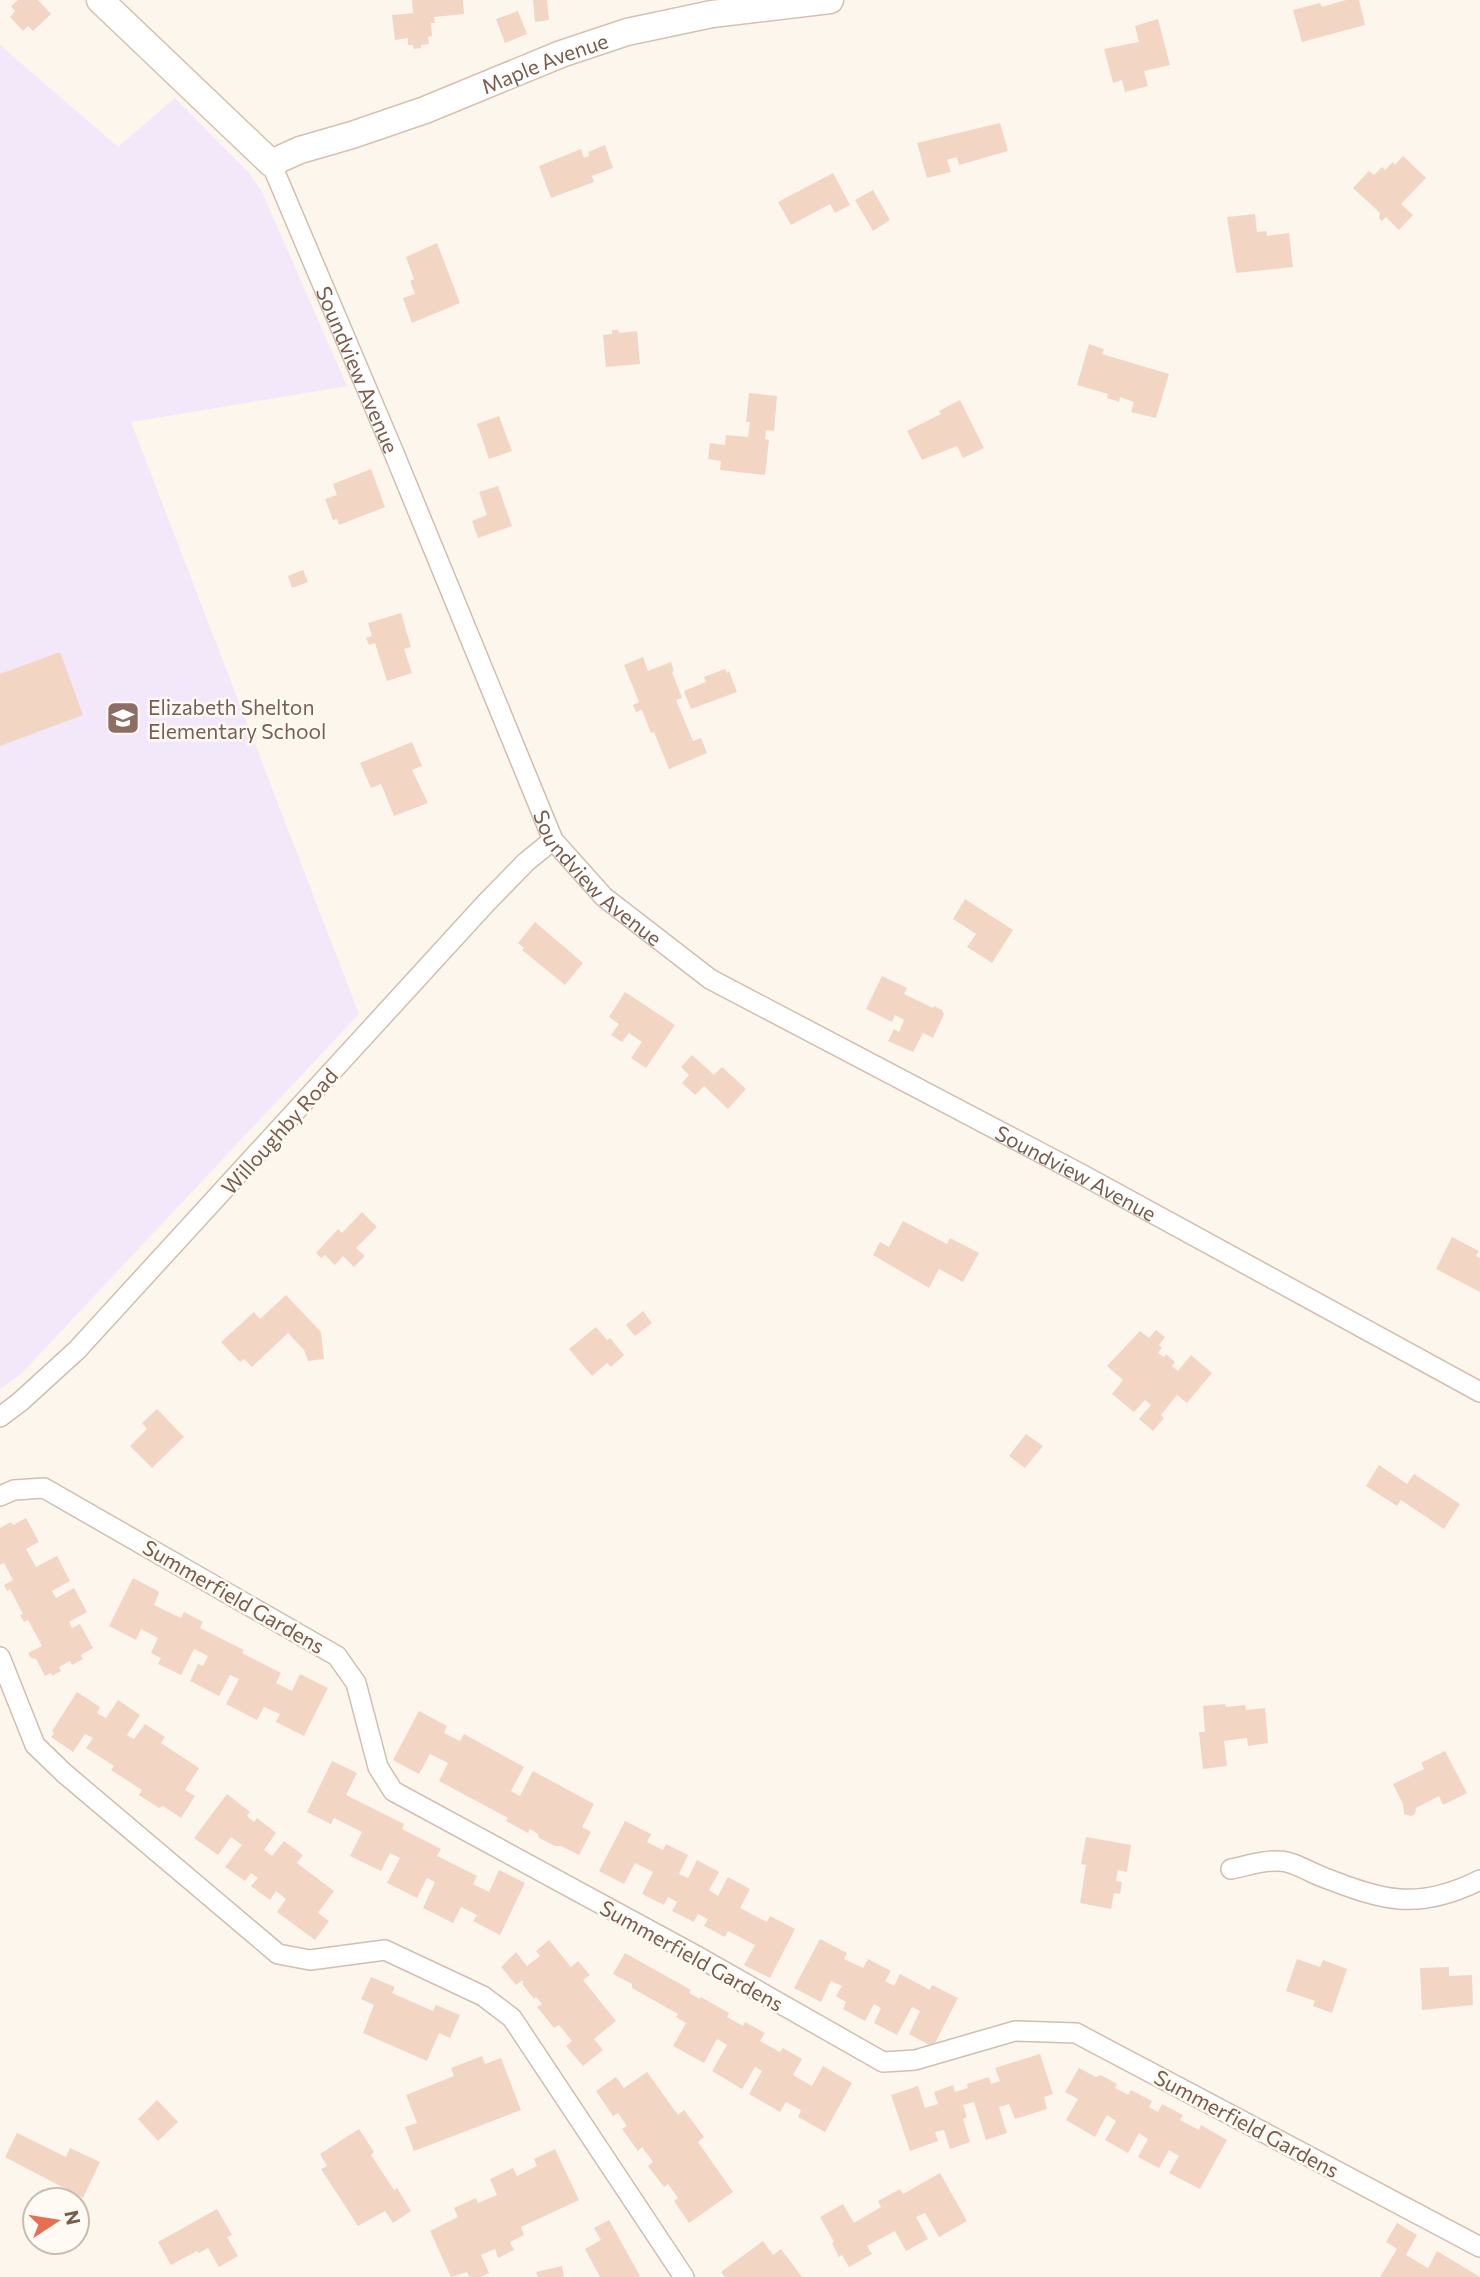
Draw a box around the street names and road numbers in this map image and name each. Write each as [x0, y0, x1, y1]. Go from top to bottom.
street label: Maple Avenue [477, 27, 611, 98]
street label: Soundview Avenue [312, 282, 405, 456]
street label: Soundview Avenue [529, 806, 667, 950]
street label: Willoughby Road [216, 1063, 342, 1199]
street label: Soundview Avenue [992, 1119, 1161, 1225]
street label: Summerfield Gardens [139, 1534, 329, 1658]
street label: Summerfield Gardens [596, 1894, 788, 2016]
street label: Summerfield Gardens [1150, 2064, 1344, 2182]

